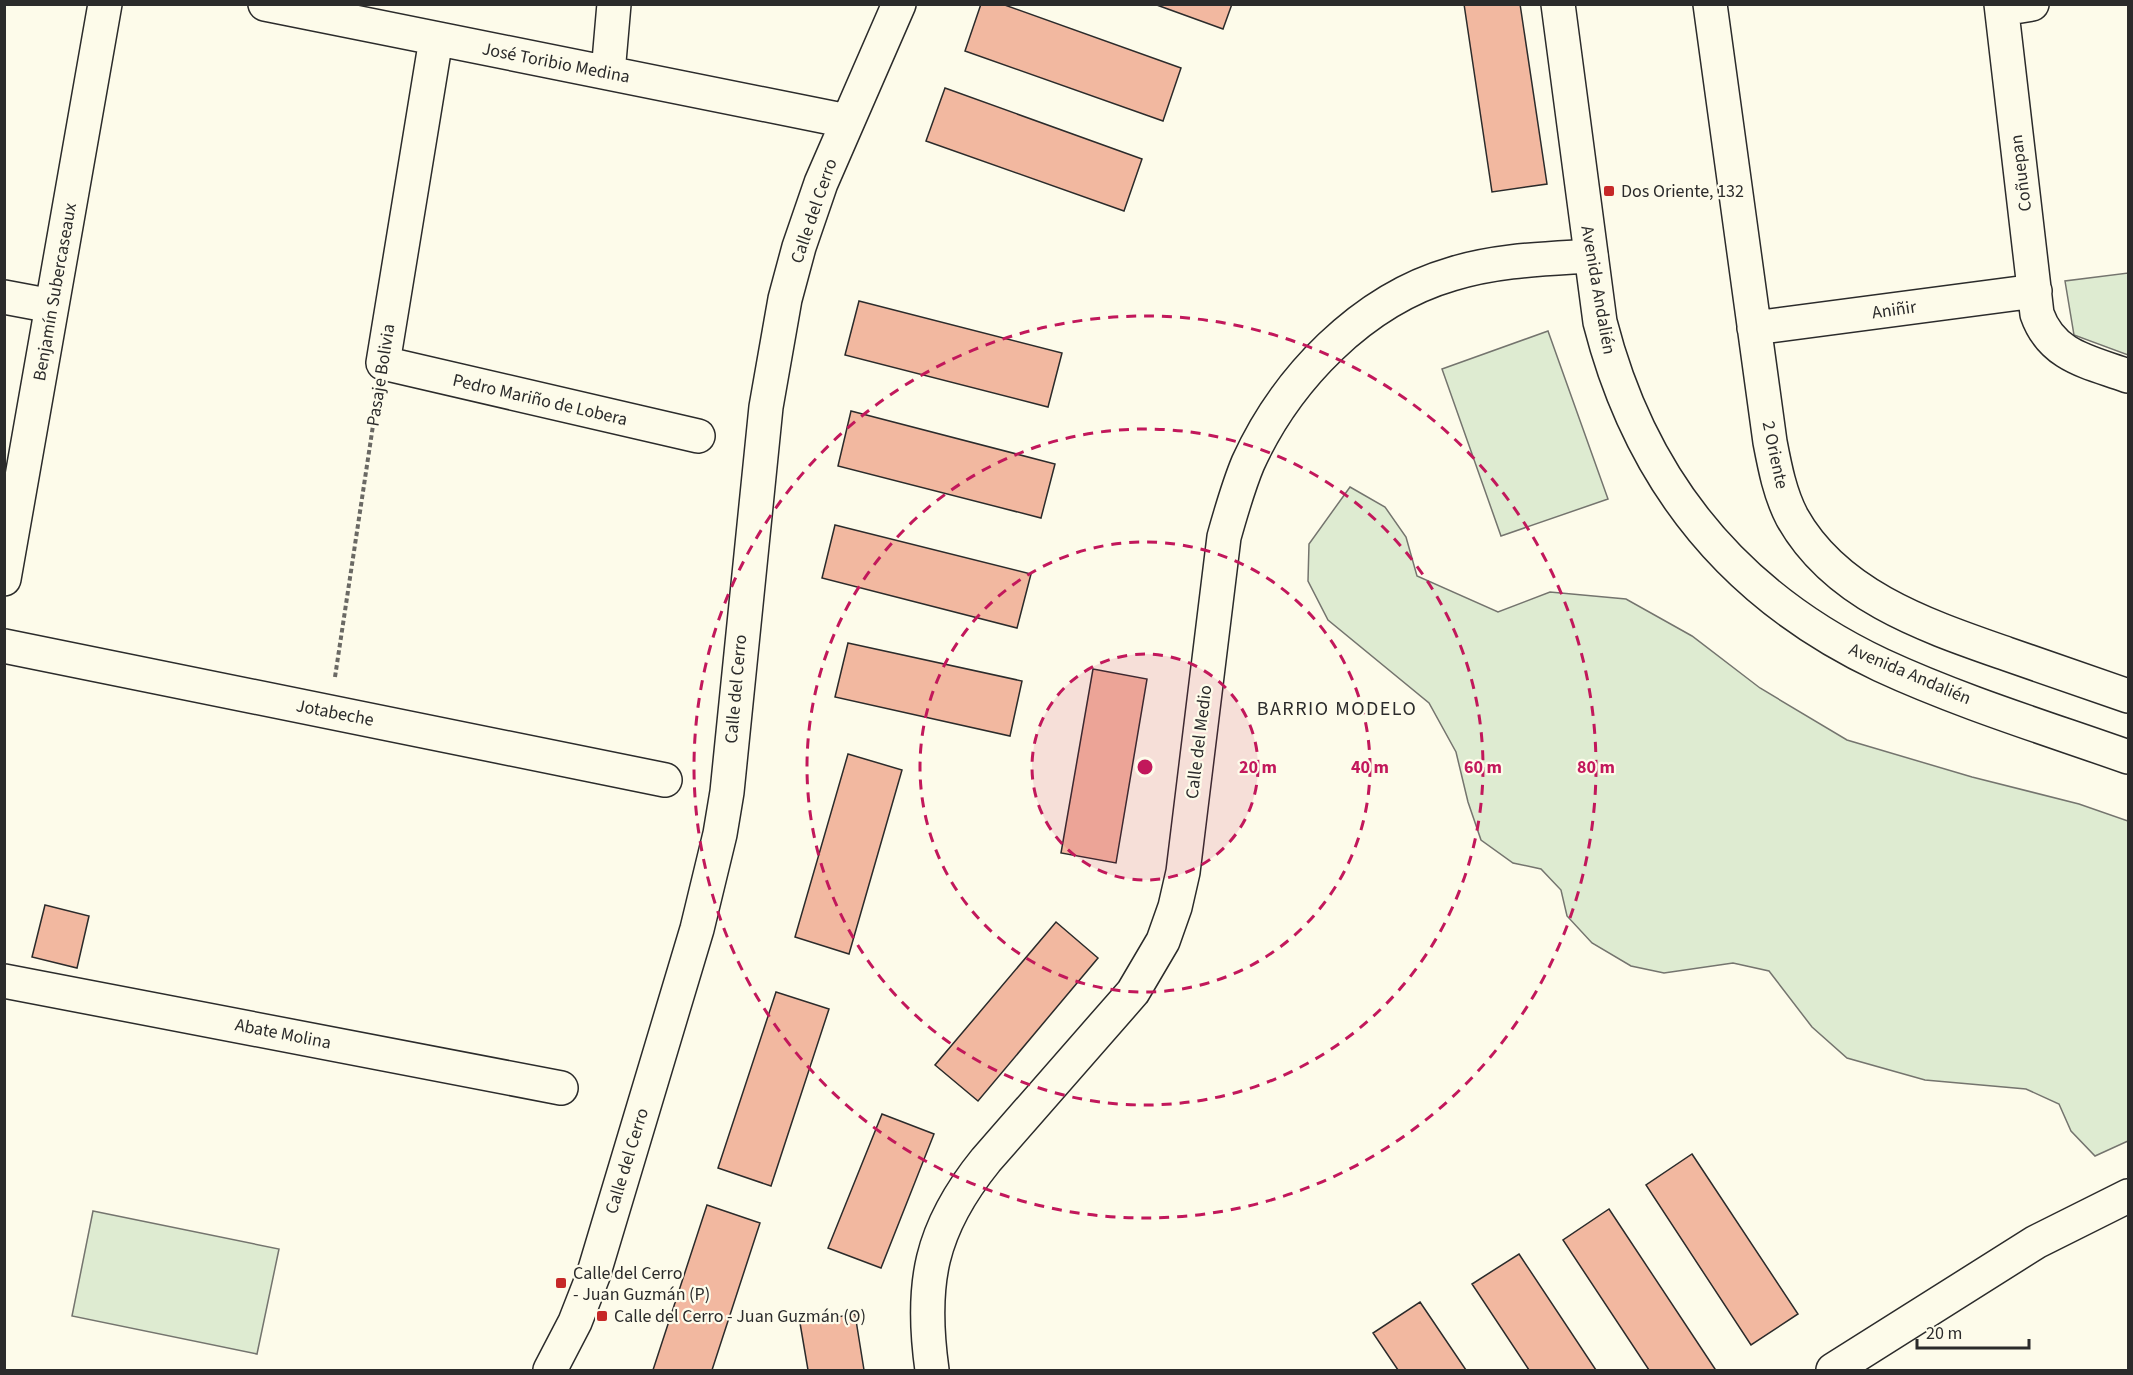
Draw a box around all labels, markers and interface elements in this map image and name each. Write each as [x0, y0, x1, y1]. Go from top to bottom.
street label: José Toribio Medina [480, 36, 632, 90]
street label: Coñuepan [2004, 133, 2038, 213]
street label: Calle del Cerro [784, 155, 844, 267]
place label: Dos Oriente, 132 [1621, 179, 1744, 204]
marker: Dos Oriente, 132 [1602, 184, 1616, 198]
street label: Benjamín Subercaseaux [27, 201, 83, 383]
street label: Avenida Andalién [1574, 224, 1622, 356]
street label: Aniñir [1870, 294, 1919, 325]
street label: Pasaje Bolivia [361, 322, 401, 428]
street label: Pedro Mariño de Lobera [450, 368, 630, 432]
street label: 2 Oriente [1756, 419, 1794, 491]
street label: Calle del Cerro [719, 633, 753, 745]
street label: Avenida Andalién [1845, 637, 1975, 711]
street label: Calle del Medio [1180, 684, 1218, 800]
street label: Jotabeche [294, 693, 376, 733]
district label: BARRIO MODELO [1257, 695, 1417, 723]
text: 20 m [1239, 755, 1277, 780]
text: 40 m [1351, 755, 1389, 780]
text: 60 m [1464, 755, 1502, 780]
text: 80 m [1577, 755, 1615, 780]
centre of rings [1135, 757, 1155, 777]
street label: Abate Molina [233, 1012, 333, 1056]
street label: Calle del Cerro [599, 1105, 655, 1217]
place label: Calle del Cerro - Juan Guzmán (P) [573, 1261, 710, 1307]
marker: Calle del Cerro - Juan Guzmán (P) [554, 1276, 568, 1290]
place label: Calle del Cerro - Juan Guzmán (O) [614, 1304, 866, 1329]
marker: Calle del Cerro - Juan Guzmán (O) [595, 1309, 609, 1323]
scale bar [1917, 1312, 2030, 1350]
text: 20 m [1926, 1321, 1962, 1346]

